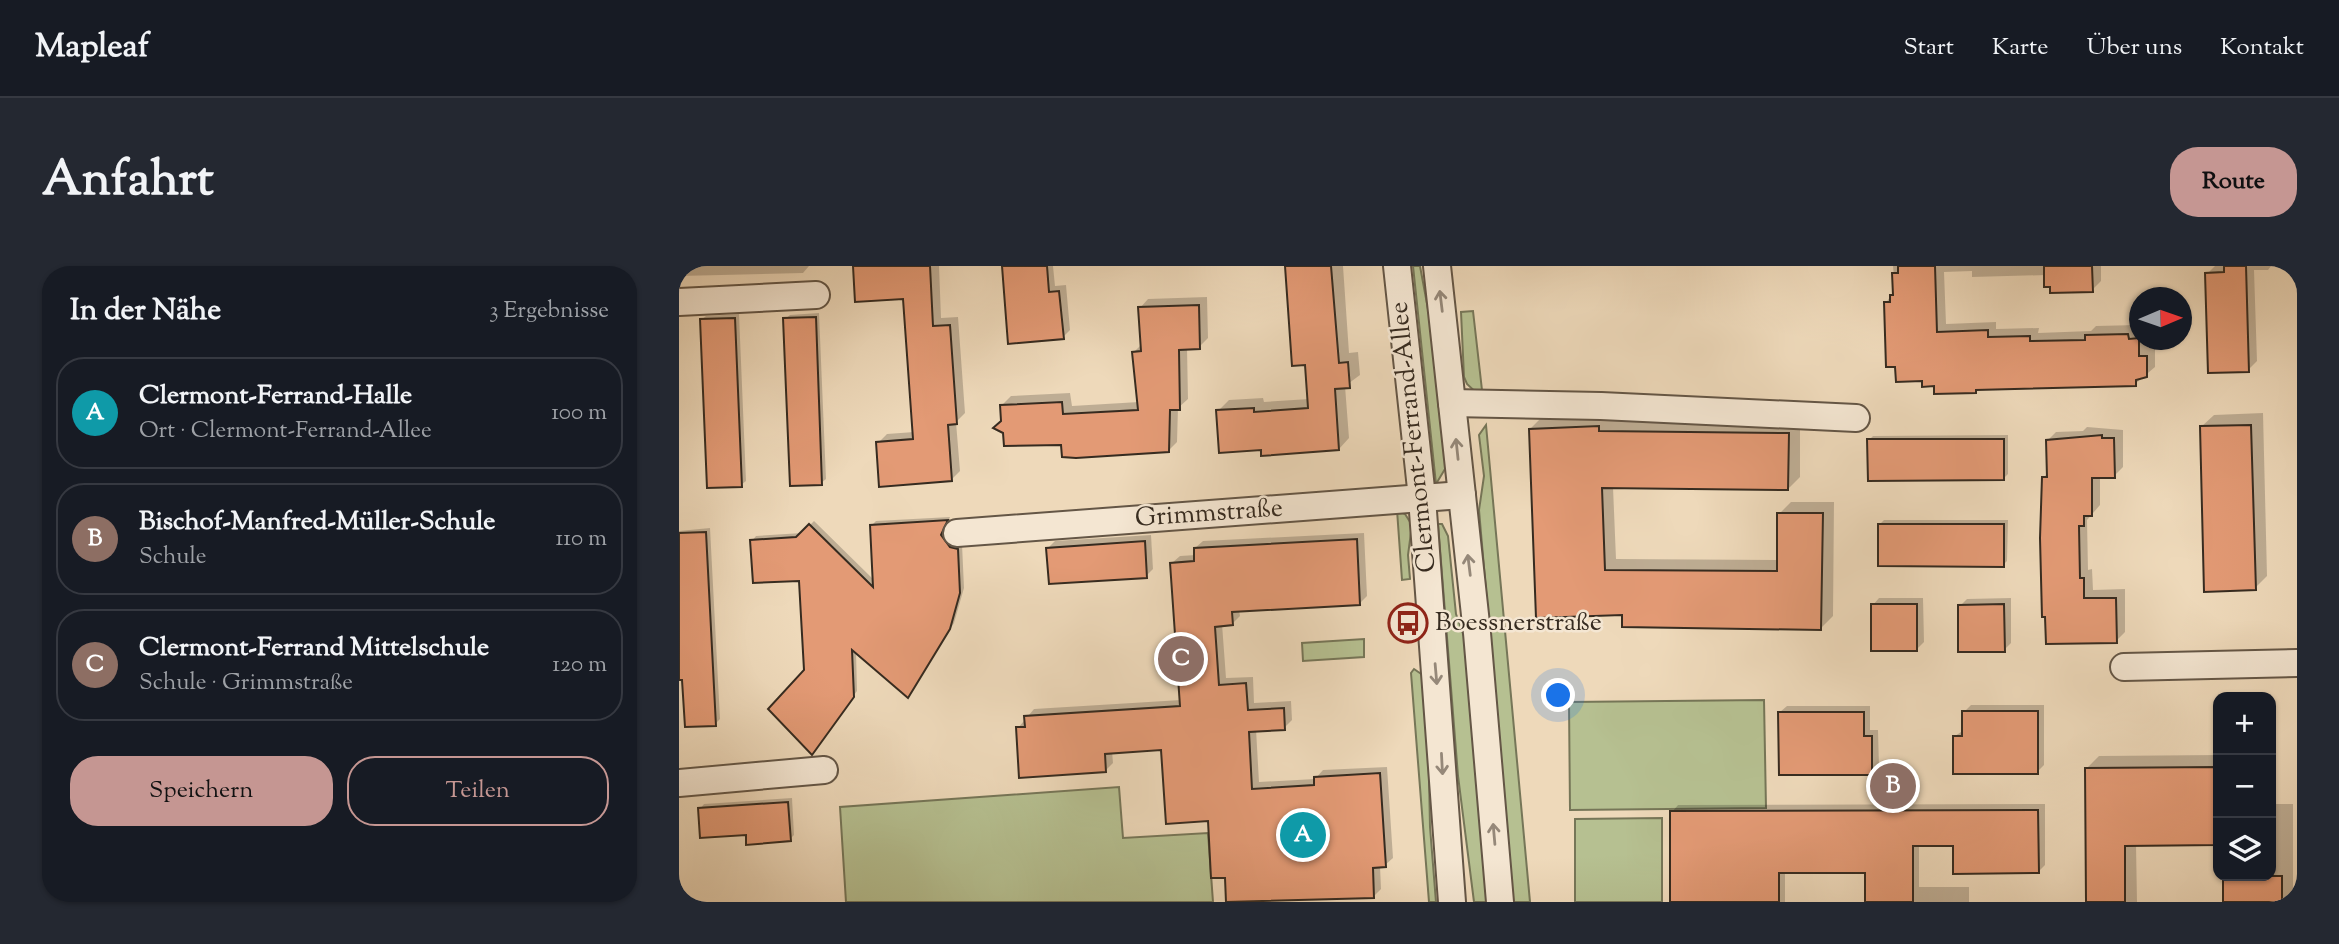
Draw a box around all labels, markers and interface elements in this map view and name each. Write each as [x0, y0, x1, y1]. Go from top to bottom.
text: Mapleaf [35, 24, 149, 72]
text: Start [1903, 31, 1954, 65]
text: Karte [1992, 31, 2048, 65]
text: Über uns [2086, 31, 2182, 65]
text: Kontakt [2220, 31, 2304, 65]
text: Anfahrt [42, 147, 214, 217]
button: Route [2170, 147, 2297, 217]
north arrow [2129, 287, 2192, 350]
text: In der Nähe [70, 290, 221, 333]
one-way arrow [1434, 290, 1447, 313]
text: 3 Ergebnisse [489, 295, 609, 328]
street label: Clermont-Ferrand-Allee [1381, 300, 1447, 574]
text: Clermont-Ferrand-Halle [139, 378, 412, 415]
text: A [86, 397, 104, 430]
text: 100 m [551, 397, 607, 430]
text: Ort · Clermont-Ferrand-Allee [139, 415, 432, 448]
one-way arrow [1450, 438, 1463, 461]
street label: Grimmstraße [1134, 490, 1284, 538]
text: Bischof-Manfred-Müller-Schule [139, 504, 495, 541]
text: B [88, 523, 102, 556]
text: 110 m [556, 523, 607, 556]
text: Schule [139, 541, 206, 574]
one-way arrow [1463, 554, 1476, 577]
bus stop icon: Boessnerstraße [1387, 602, 1429, 644]
place label: Boessnerstraße [1435, 605, 1602, 642]
text: Clermont-Ferrand Mittelschule [139, 630, 489, 667]
pin: C [1158, 633, 1204, 685]
text: C [86, 649, 104, 682]
text: 120 m [552, 649, 607, 682]
one-way arrow [1430, 662, 1443, 685]
text: Schule · Grimmstraße [139, 667, 353, 700]
your location [1541, 678, 1575, 712]
map controls [2213, 692, 2276, 881]
button: + [2213, 692, 2276, 755]
one-way arrow [1436, 752, 1449, 775]
button: − [2213, 755, 2276, 818]
button: Speichern [70, 756, 333, 826]
button: Teilen [347, 756, 609, 826]
pin: B [1870, 760, 1916, 812]
pin: A [1280, 809, 1326, 861]
button: layers [2213, 818, 2276, 881]
one-way arrow [1487, 823, 1500, 846]

